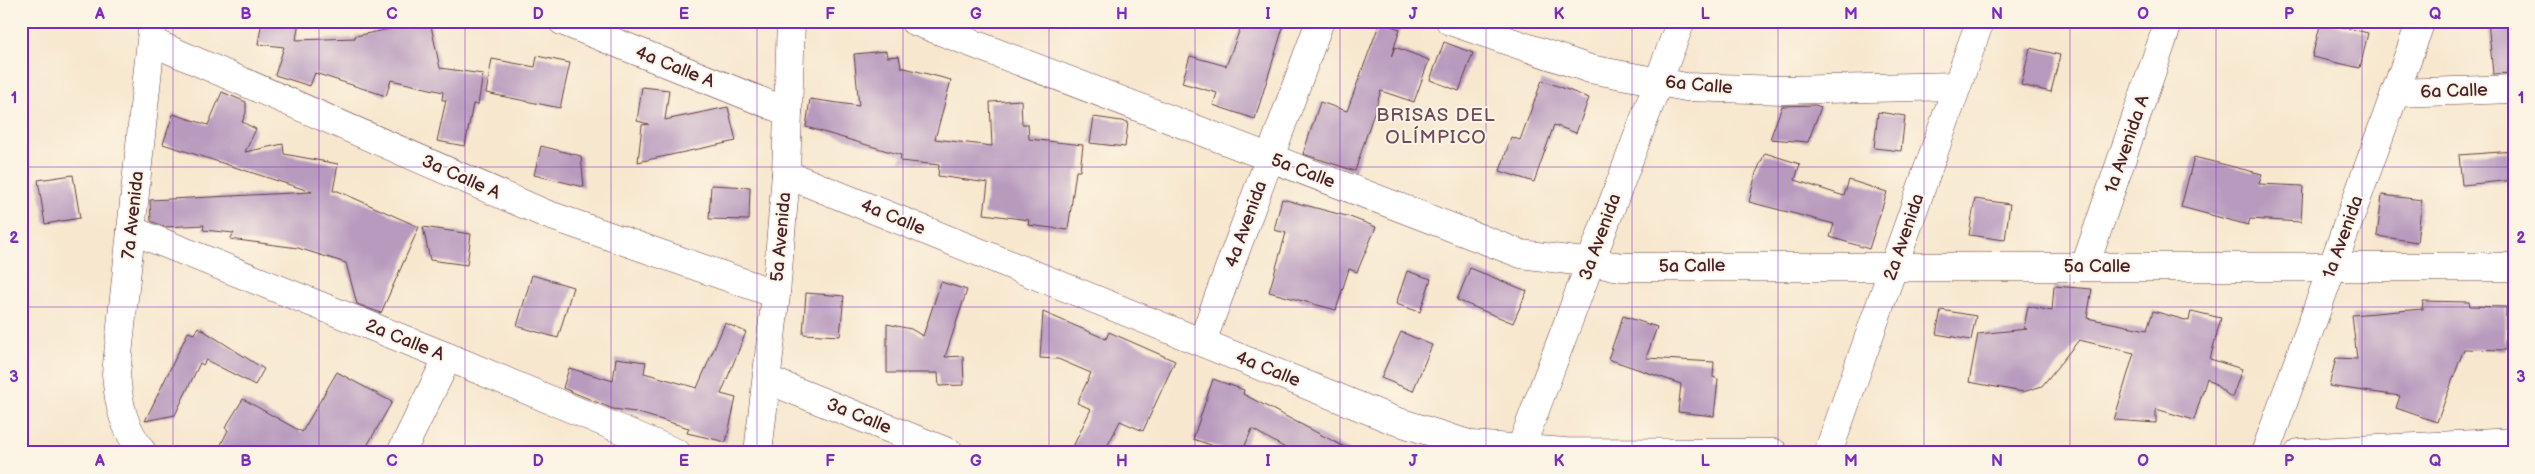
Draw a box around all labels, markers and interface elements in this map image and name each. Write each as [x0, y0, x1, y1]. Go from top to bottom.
text: A [94, 5, 105, 24]
text: B [240, 5, 252, 24]
text: C [386, 5, 398, 24]
text: D [532, 5, 544, 24]
text: E [679, 5, 689, 24]
text: F [825, 5, 835, 24]
text: G [970, 5, 982, 24]
text: H [1116, 5, 1128, 24]
text: I [1265, 5, 1271, 24]
text: J [1409, 5, 1418, 24]
text: K [1554, 5, 1565, 24]
text: L [1700, 5, 1710, 24]
text: M [1844, 5, 1858, 24]
text: N [1991, 5, 2003, 24]
text: O [2137, 5, 2149, 24]
text: P [2284, 5, 2294, 24]
text: Q [2429, 5, 2441, 24]
street label: 4a Calle A [632, 42, 718, 92]
street label: 6a Calle [1664, 72, 1734, 98]
street label: 6a Calle [2420, 79, 2488, 103]
text: 1 [11, 89, 17, 108]
text: 1 [2518, 89, 2524, 108]
street label: 1a Avenida A [2100, 92, 2154, 196]
district label: BRISAS DEL OLÍMPICO [1376, 104, 1496, 149]
street label: 5a Calle [1268, 149, 1338, 193]
street label: 3a Calle A [419, 150, 503, 204]
street label: 7a Avenida [118, 170, 148, 260]
street label: 4a Avenida [1221, 178, 1271, 270]
street label: 5a Avenida [767, 191, 795, 283]
street label: 3a Avenida [1575, 191, 1625, 283]
street label: 2a Avenida [1879, 191, 1929, 283]
street label: 1a Avenida [2318, 193, 2368, 281]
street label: 4a Calle [858, 195, 929, 240]
text: 2 [9, 229, 19, 248]
text: 2 [2516, 229, 2526, 248]
street label: 5a Calle [1658, 255, 1726, 277]
street label: 5a Calle [2064, 256, 2131, 277]
street label: 2a Calle A [363, 315, 447, 365]
street label: 4a Calle [1233, 347, 1304, 392]
text: 3 [9, 368, 19, 387]
text: 3 [2516, 368, 2526, 387]
street label: 3a Calle [824, 394, 895, 439]
text: A [94, 452, 105, 471]
text: B [240, 452, 252, 471]
text: C [386, 452, 398, 471]
text: D [532, 452, 544, 471]
text: E [679, 452, 689, 471]
text: F [825, 452, 835, 471]
text: G [970, 452, 982, 471]
text: H [1116, 452, 1128, 471]
text: I [1265, 452, 1271, 471]
text: J [1409, 452, 1418, 471]
text: K [1554, 452, 1565, 471]
text: L [1700, 452, 1710, 471]
text: M [1844, 452, 1858, 471]
text: N [1991, 452, 2003, 471]
text: O [2137, 452, 2149, 471]
text: P [2284, 452, 2294, 471]
text: Q [2429, 452, 2441, 471]

